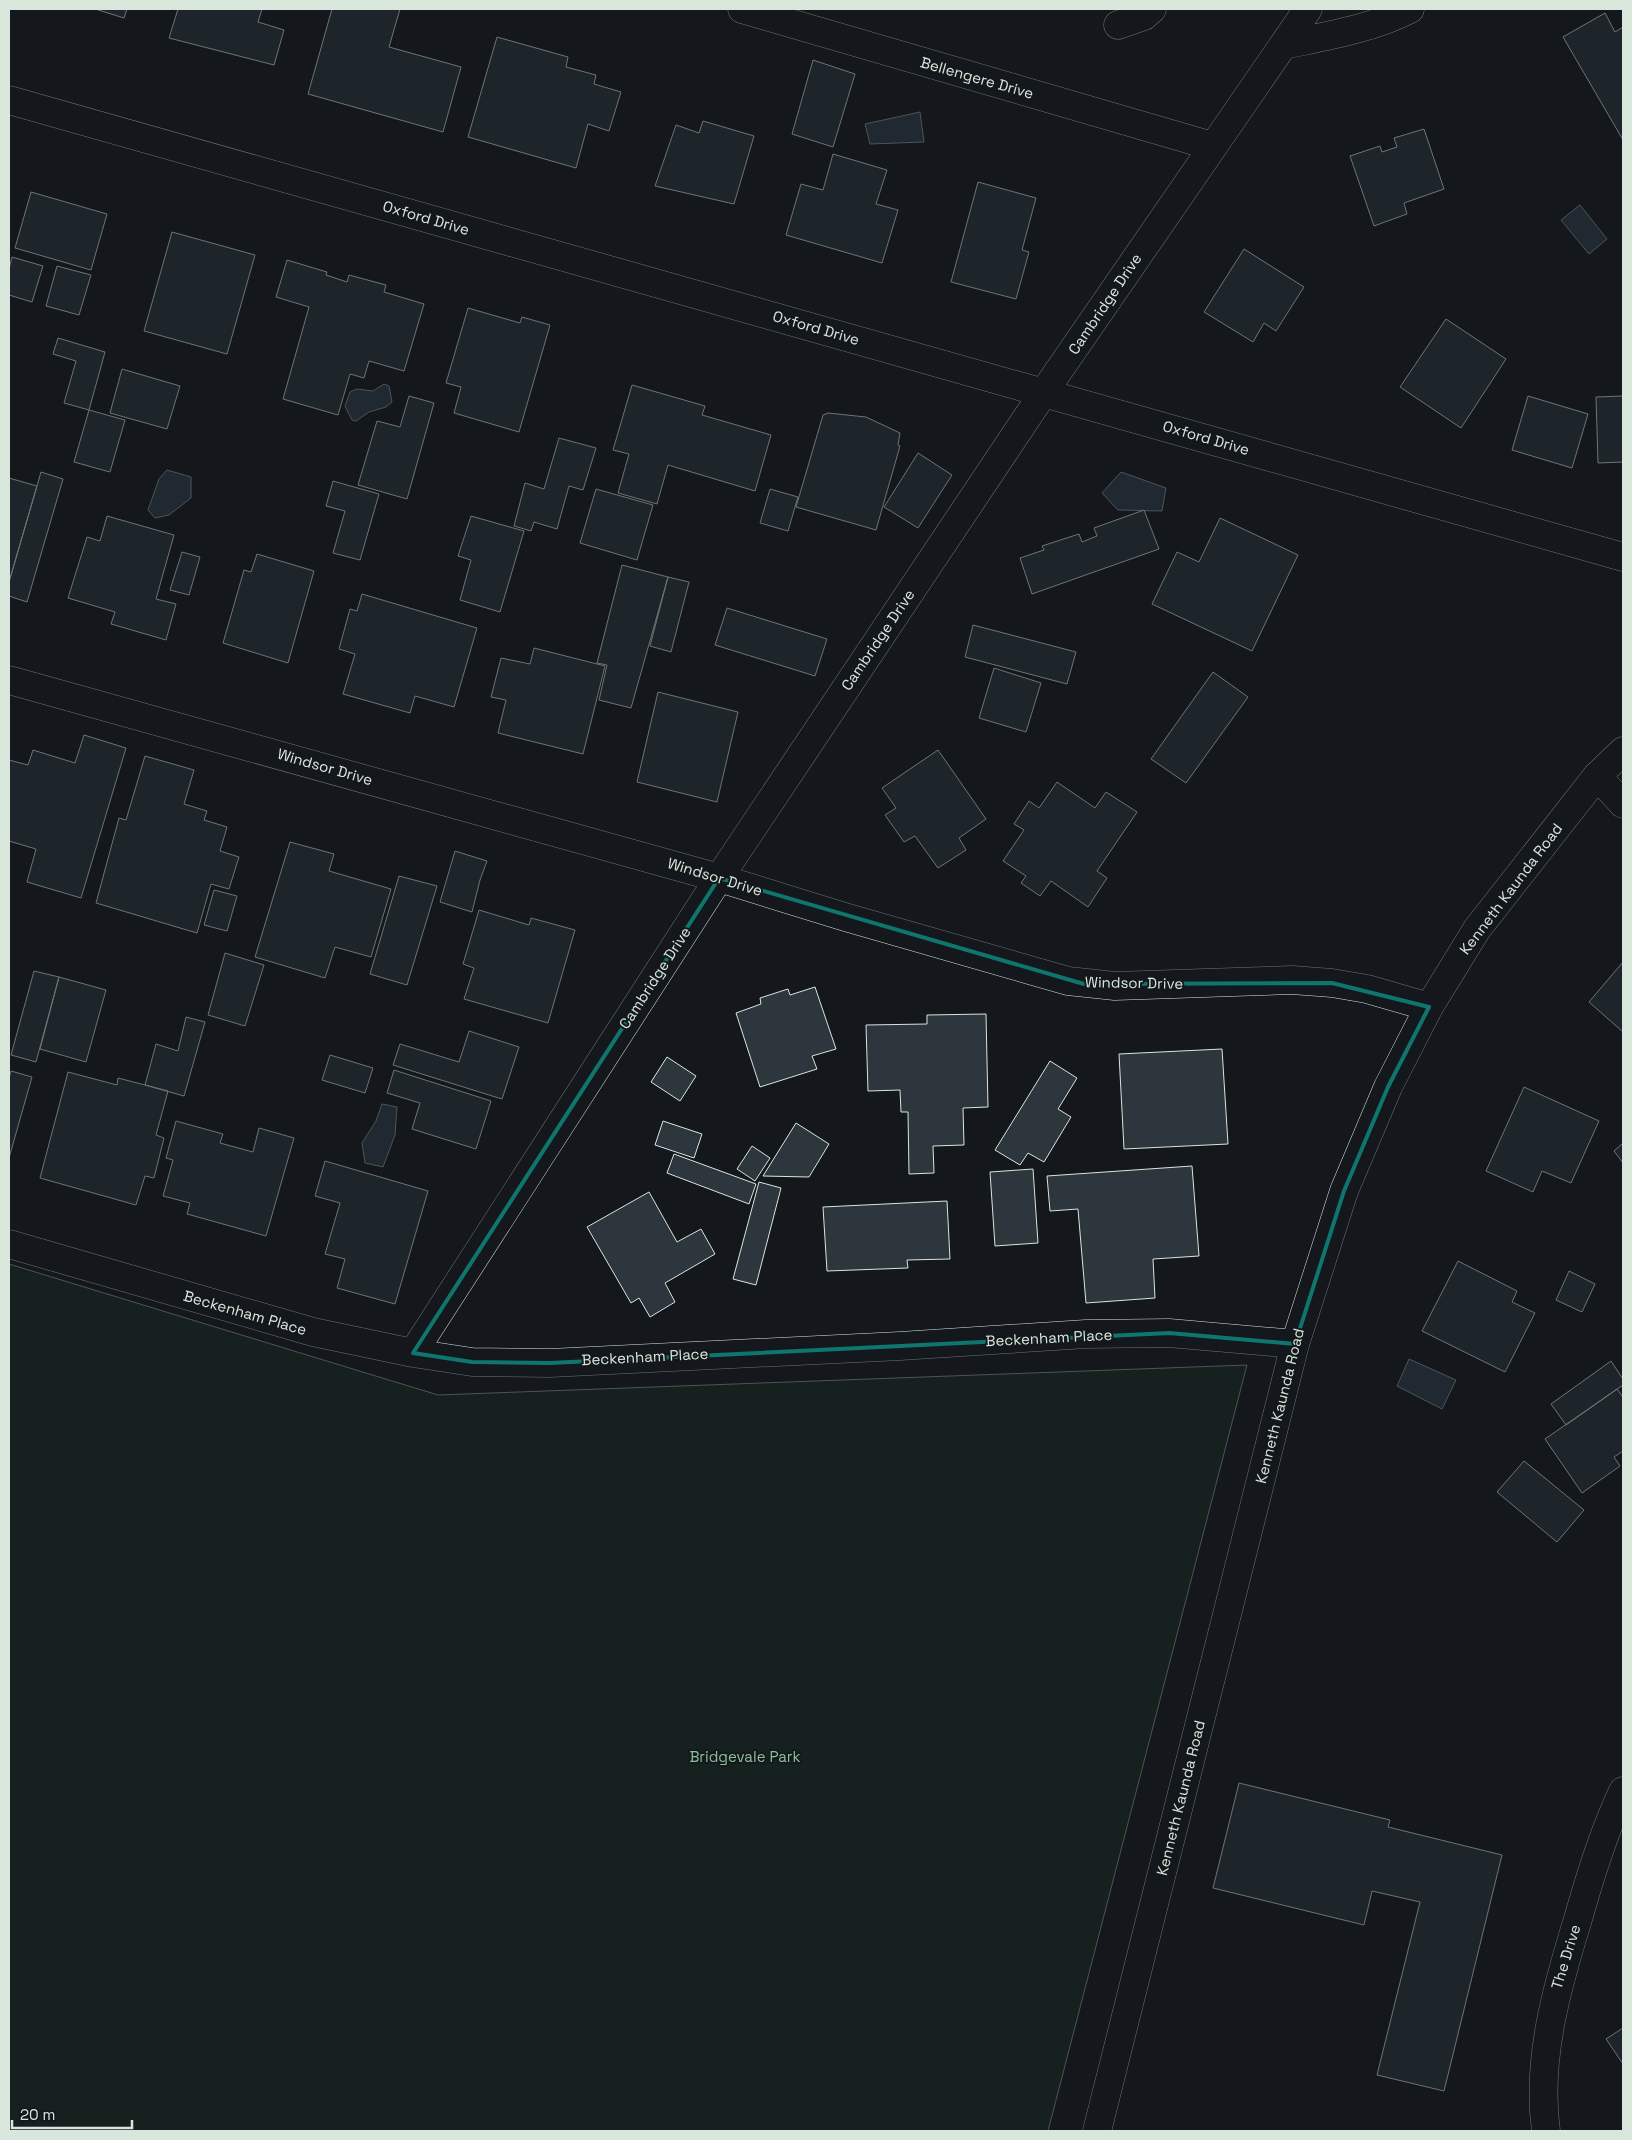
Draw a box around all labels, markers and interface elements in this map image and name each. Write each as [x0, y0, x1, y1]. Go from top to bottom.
street label: Bellengere Drive [918, 52, 1036, 103]
street label: Oxford Drive [381, 196, 472, 239]
street label: Cambridge Drive [1064, 249, 1146, 358]
street label: Oxford Drive [771, 306, 862, 349]
street label: Oxford Drive [1161, 416, 1252, 459]
street label: Cambridge Drive [837, 585, 919, 694]
street label: Windsor Drive [275, 744, 375, 789]
street label: Kenneth Kaunda Road [1455, 819, 1566, 958]
street label: Windsor Drive [665, 853, 765, 900]
street label: Cambridge Drive [614, 923, 695, 1032]
street label: Windsor Drive [1085, 972, 1183, 993]
street label: Beckenham Place [181, 1286, 309, 1339]
street label: Beckenham Place [985, 1325, 1113, 1350]
street label: Kenneth Kaunda Road [1251, 1326, 1308, 1486]
street label: Beckenham Place [581, 1344, 709, 1369]
street label: Kenneth Kaunda Road [1152, 1718, 1209, 1878]
park label: Bridgevale Park [689, 1747, 801, 1766]
street label: The Drive [1547, 1922, 1584, 1992]
scale bar [12, 2098, 132, 2130]
text: 20 m [20, 2105, 55, 2124]

